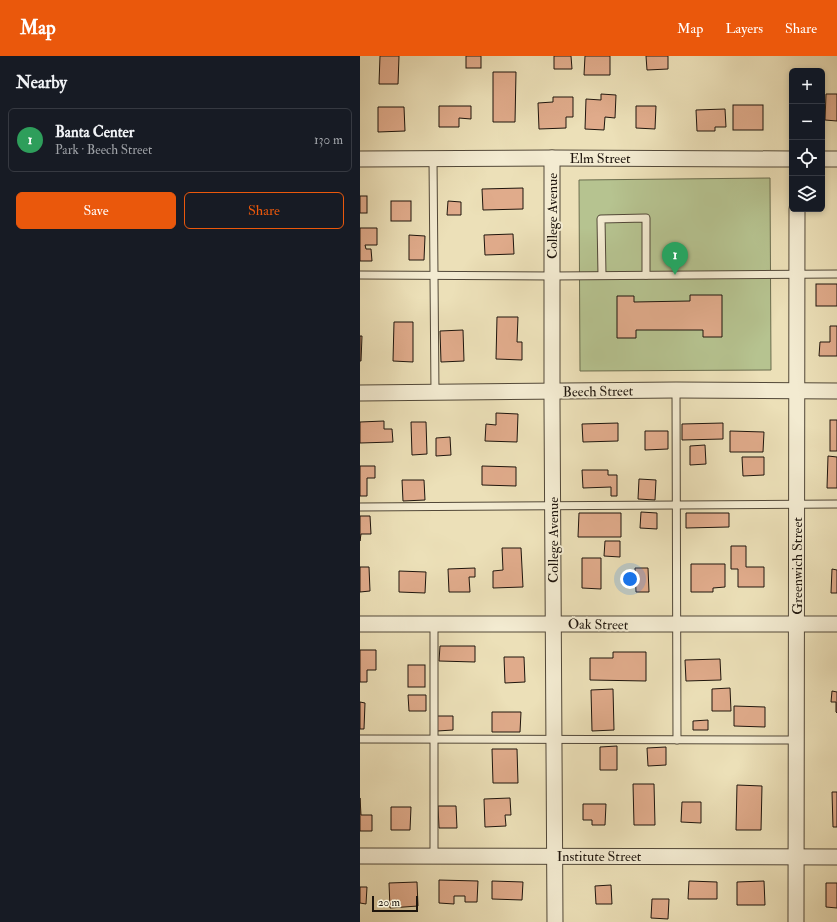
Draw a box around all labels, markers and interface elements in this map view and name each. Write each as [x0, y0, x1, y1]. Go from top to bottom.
text: Map [20, 16, 56, 40]
text: Map [677, 20, 703, 37]
text: Layers [725, 20, 763, 37]
text: Share [785, 20, 817, 37]
map controls [789, 68, 825, 212]
button: + [789, 68, 825, 104]
text: Nearby [16, 72, 67, 93]
button: − [789, 104, 825, 140]
text: Banta Center [55, 123, 134, 142]
text: 1 [28, 132, 32, 148]
text: 130 m [314, 132, 343, 148]
button: locate [789, 140, 825, 176]
text: Park · Beech Street [55, 142, 152, 158]
street label: Elm Street [569, 150, 631, 167]
street label: College Avenue [544, 173, 561, 259]
button: layers [789, 176, 825, 212]
button: Save [16, 192, 176, 229]
button: Share [184, 192, 344, 229]
pin: 1 [662, 242, 688, 275]
street label: Beech Street [563, 382, 634, 401]
street label: College Avenue [545, 497, 562, 583]
street label: Greenwich Street [789, 517, 806, 615]
your location [620, 569, 640, 589]
street label: Oak Street [568, 615, 629, 634]
street label: Institute Street [557, 848, 642, 865]
scale bar [372, 894, 418, 913]
text: 20 m [378, 896, 400, 909]

